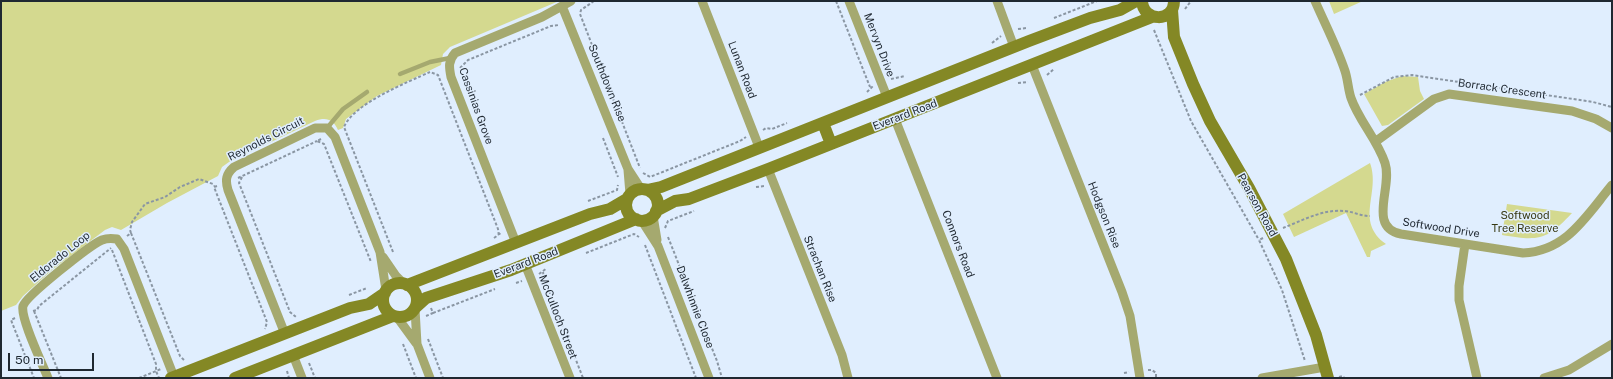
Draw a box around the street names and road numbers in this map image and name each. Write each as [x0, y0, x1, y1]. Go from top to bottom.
street label: Mervyn Drive [861, 11, 897, 79]
street label: Lunan Road [725, 39, 759, 101]
street label: Southdown Rise [585, 42, 629, 124]
street label: Cassinias Grove [456, 66, 496, 146]
street label: Borrack Crescent [1457, 76, 1547, 102]
street label: Everard Road [871, 97, 939, 133]
street label: Reynolds Circuit [226, 114, 306, 164]
street label: Pearson Road [1234, 171, 1280, 239]
street label: Hodgson Rise [1085, 180, 1123, 250]
street label: Connors Road [939, 208, 977, 280]
street label: Softwood Drive [1401, 215, 1481, 241]
street label: Eldorado Loop [27, 229, 93, 285]
street label: Strachan Rise [801, 234, 839, 304]
street label: Everard Road [492, 245, 560, 281]
street label: Dalwhinnie Close [673, 264, 717, 350]
street label: McCulloch Street [536, 273, 580, 361]

